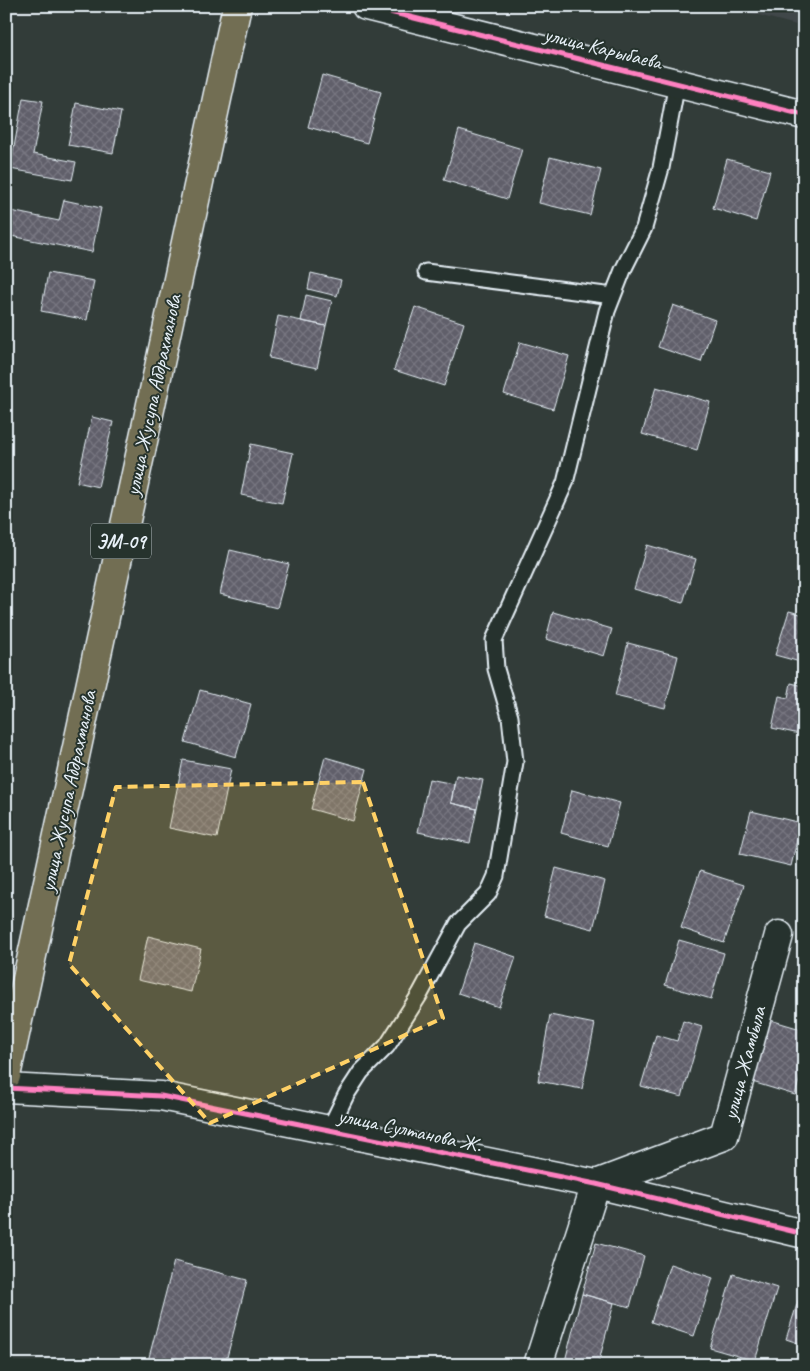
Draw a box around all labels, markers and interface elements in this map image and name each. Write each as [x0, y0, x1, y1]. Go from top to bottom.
street label: улица Карыбаева [540, 20, 667, 76]
street label: улица Жусупа Абдрахманова [119, 290, 187, 500]
road number: ЭМ-09 [91, 524, 151, 558]
street label: улица Жусупа Абдрахманова [34, 686, 102, 896]
street label: улица Жамбыла [716, 1002, 772, 1125]
street label: улица Султанова Ж. [334, 1102, 485, 1158]

